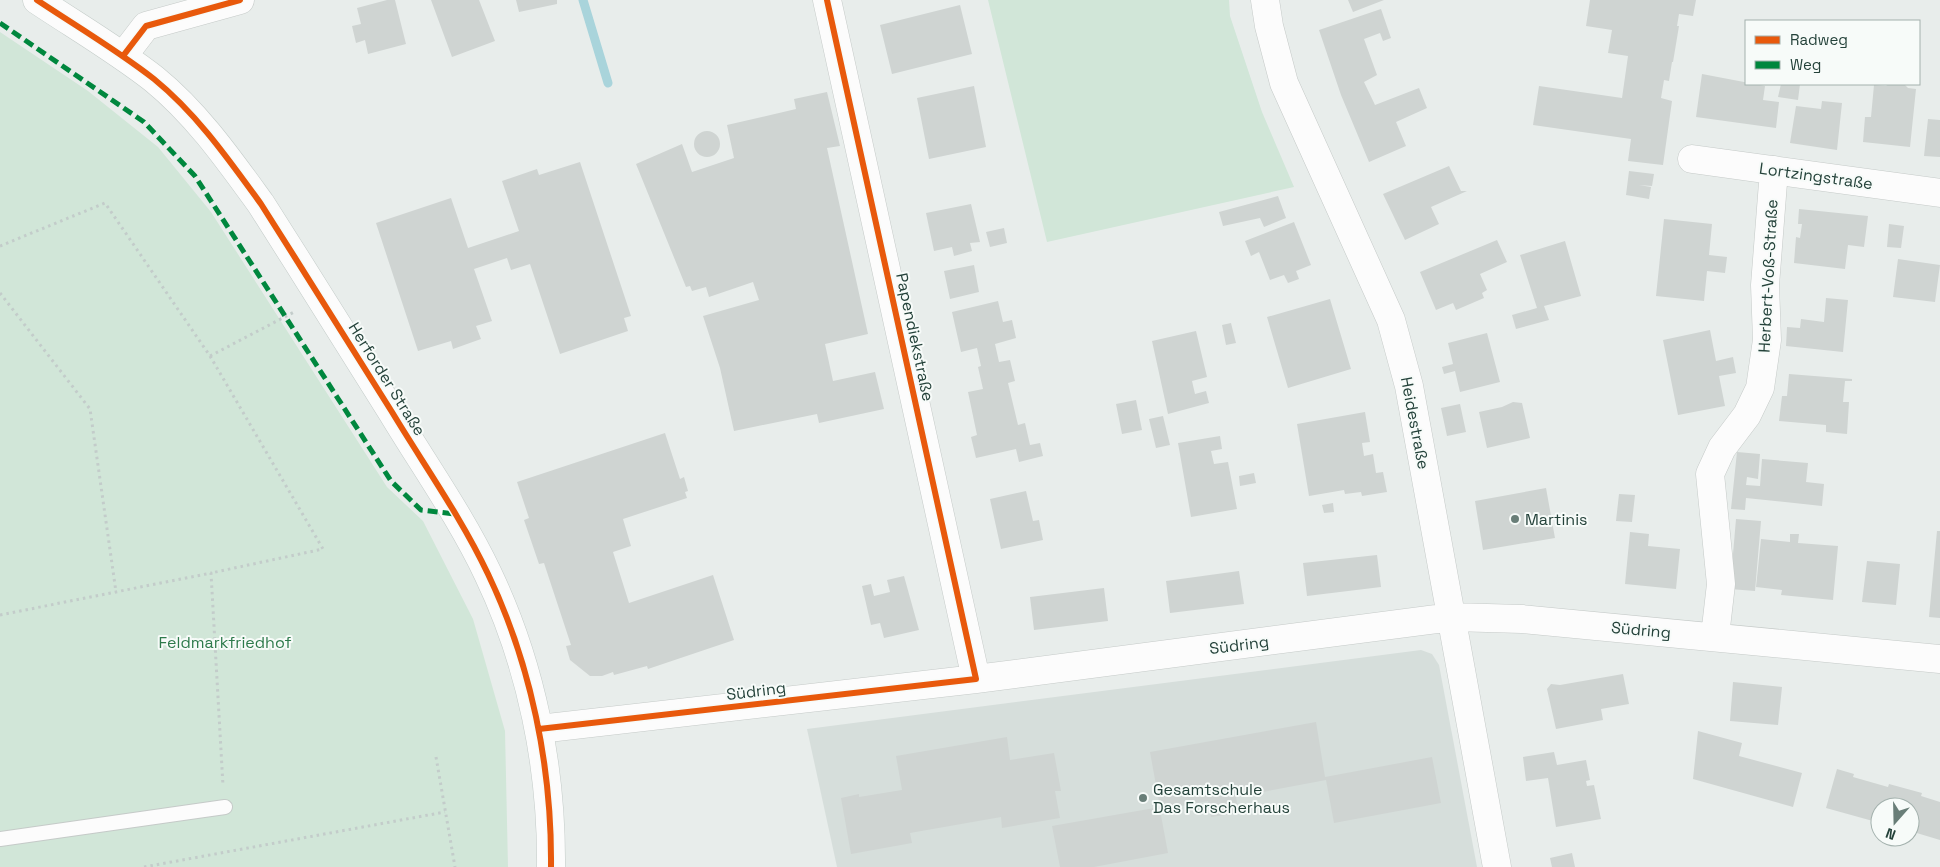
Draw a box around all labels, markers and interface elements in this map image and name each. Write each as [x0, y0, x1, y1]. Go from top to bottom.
legend [1745, 20, 1920, 85]
text: Radweg [1790, 30, 1848, 49]
text: Weg [1790, 55, 1821, 74]
street label: Lortzingstraße [1758, 158, 1874, 194]
street label: Herbert-Voß-Straße [1753, 199, 1783, 353]
street label: Papendiekstraße [891, 271, 939, 403]
street label: Herforder Straße [344, 318, 430, 440]
street label: Heidestraße [1396, 375, 1434, 471]
place label: Martinis [1525, 509, 1588, 530]
marker: Martinis [1509, 513, 1521, 525]
street label: Südring [1610, 617, 1672, 643]
street label: Südring [1208, 631, 1270, 659]
park label: Feldmarkfriedhof [158, 632, 292, 653]
street label: Südring [725, 677, 787, 705]
place label: Gesamtschule Das Forscherhaus [1153, 779, 1290, 818]
marker: Gesamtschule Das Forscherhaus [1137, 792, 1149, 804]
north arrow [1870, 797, 1920, 847]
text: N [1883, 824, 1898, 844]

